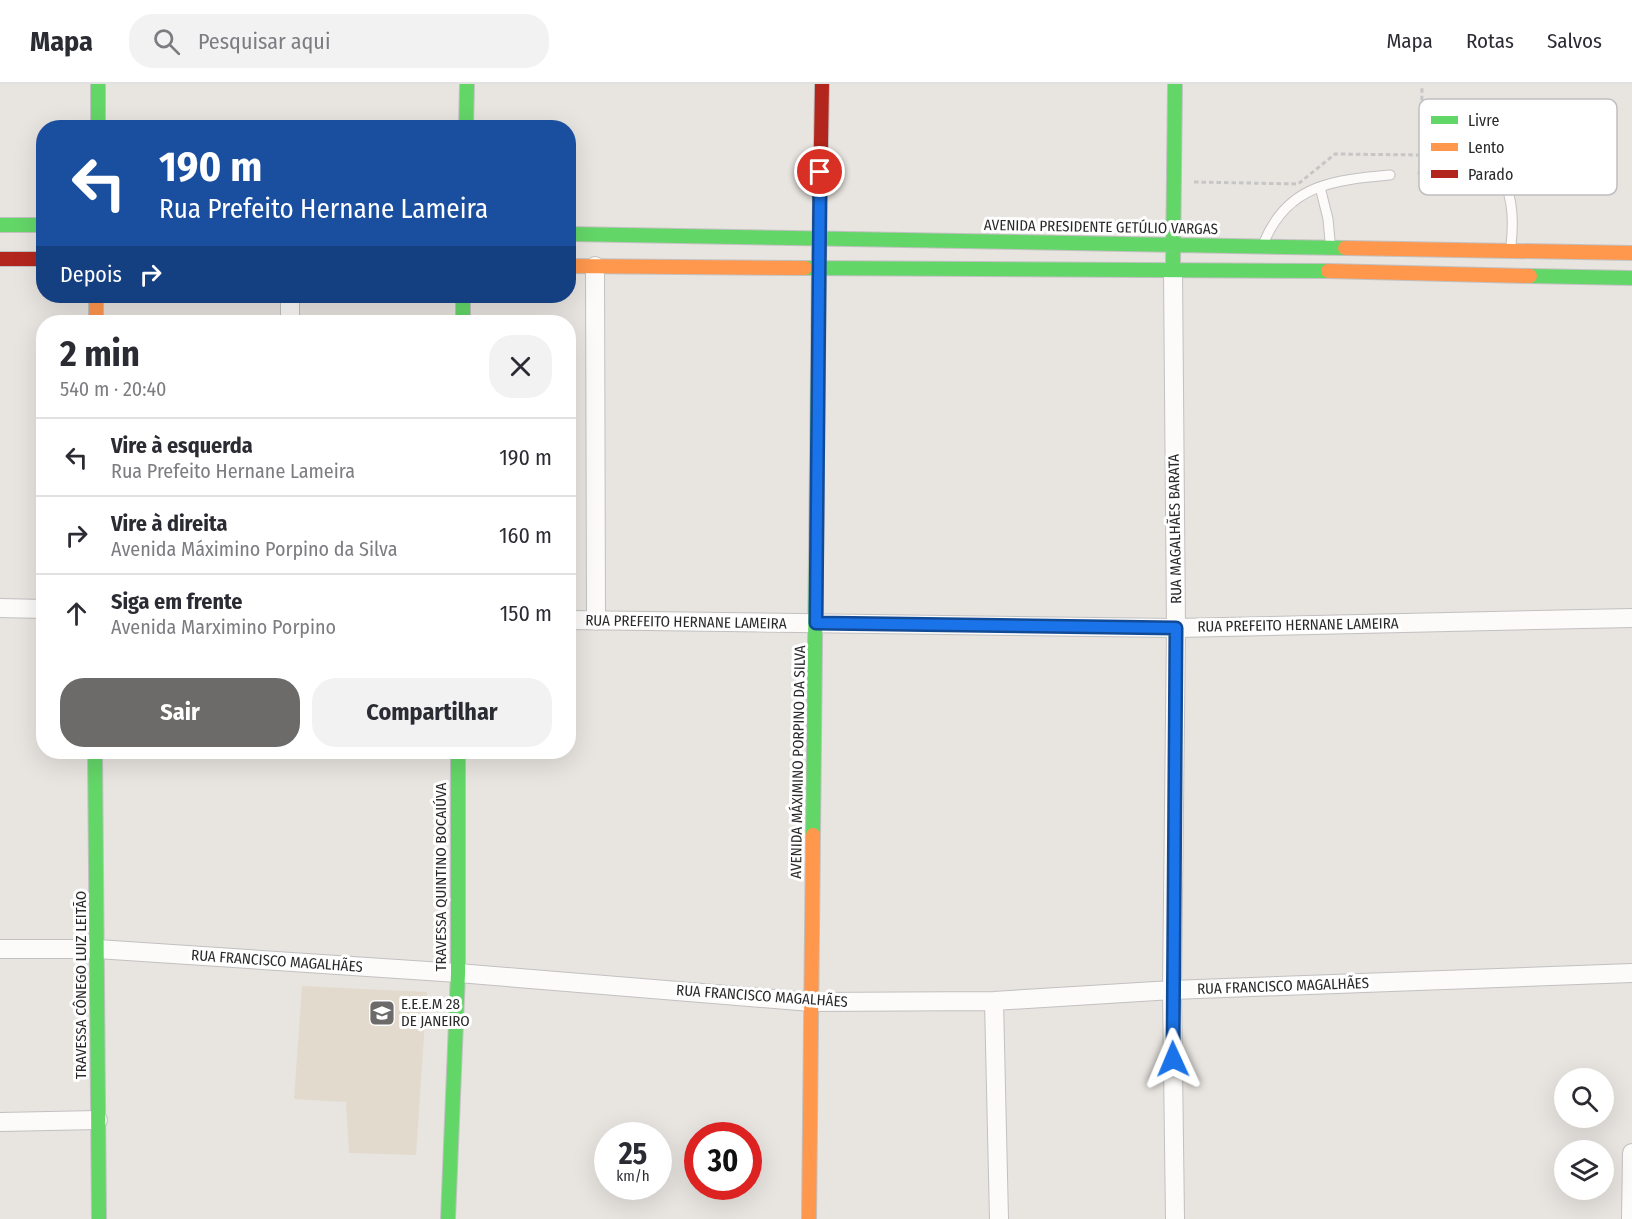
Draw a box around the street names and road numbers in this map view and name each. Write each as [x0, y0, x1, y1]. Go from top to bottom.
street label: AVENIDA PRESIDENTE GETÚLIO VARGAS [984, 216, 1218, 238]
street label: RUA MAGALHÃES BARATA [1165, 454, 1185, 604]
street label: RUA PREFEITO HERNANE LAMEIRA [585, 611, 787, 633]
street label: RUA PREFEITO HERNANE LAMEIRA [1197, 614, 1399, 636]
street label: AVENIDA MÁXIMINO PORPINO DA SILVA [787, 645, 809, 879]
street label: TRAVESSA QUINTINO BOCAIÚVA [432, 783, 450, 971]
street label: TRAVESSA CÔNEGO LUIZ LEITÃO [72, 891, 90, 1079]
street label: RUA FRANCISCO MAGALHÃES [191, 946, 363, 976]
street label: RUA FRANCISCO MAGALHÃES [1197, 974, 1369, 998]
street label: RUA FRANCISCO MAGALHÃES [676, 981, 848, 1011]

